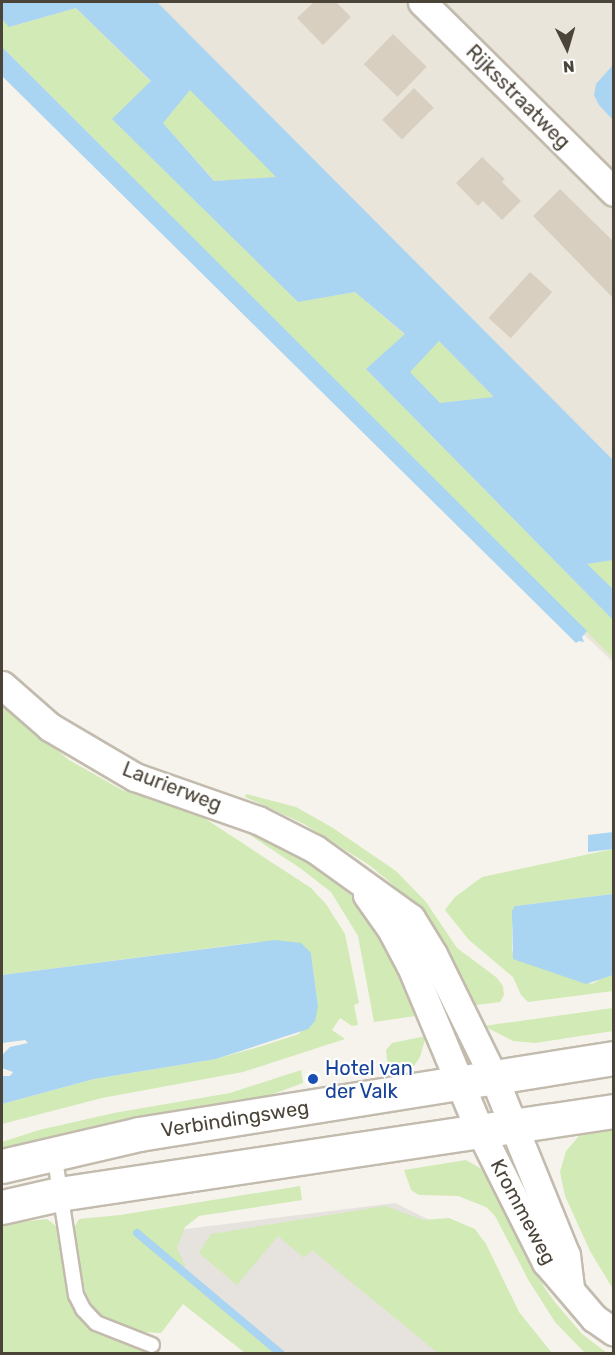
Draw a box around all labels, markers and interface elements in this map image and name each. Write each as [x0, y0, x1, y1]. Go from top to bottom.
north arrow [537, 18, 597, 78]
street label: Rijksstraatweg [461, 40, 575, 154]
text: N [562, 56, 575, 76]
street label: Laurierweg [119, 757, 225, 817]
place label: Hotel van der Valk [325, 1056, 413, 1103]
marker: Hotel van der Valk [306, 1072, 320, 1086]
street label: Verbindingsweg [159, 1095, 311, 1143]
street label: Krommeweg [485, 1155, 561, 1269]

